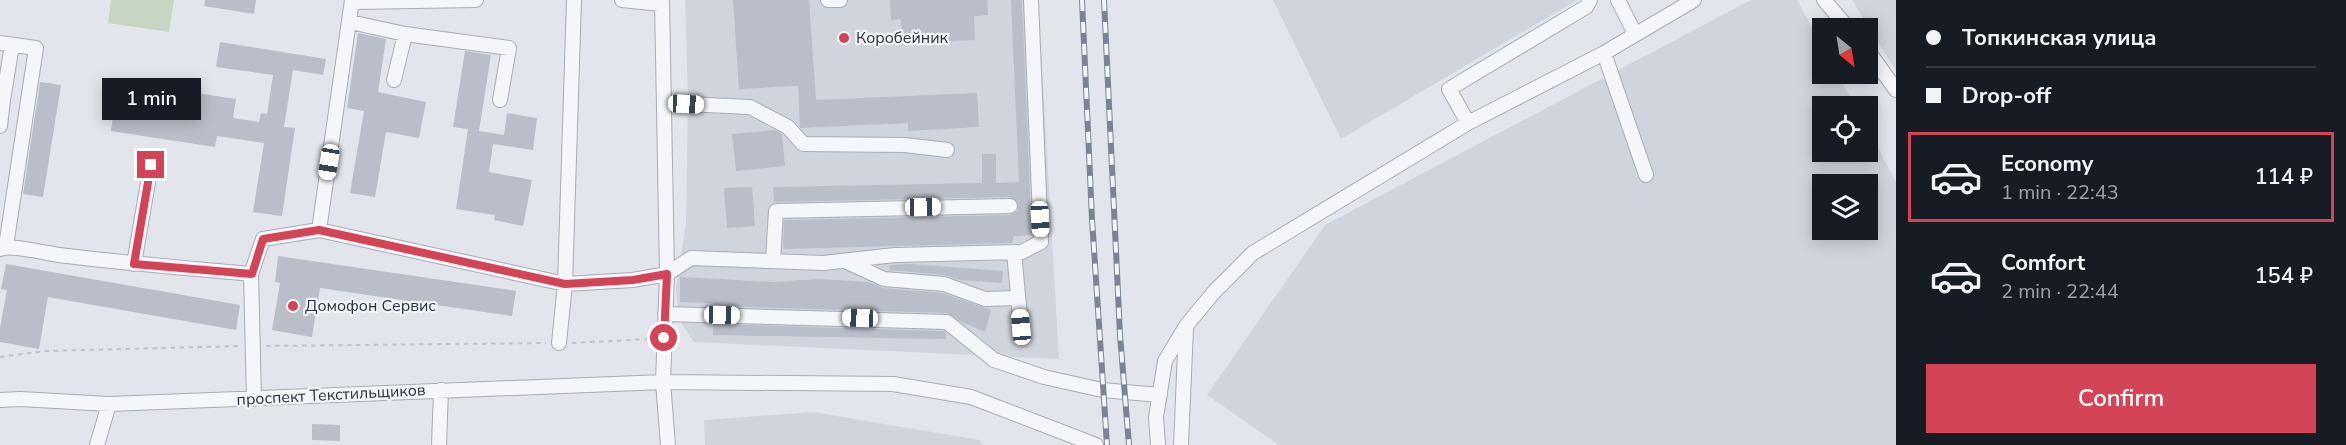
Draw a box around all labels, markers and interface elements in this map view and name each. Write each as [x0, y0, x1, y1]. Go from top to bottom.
north arrow [1812, 18, 1878, 84]
map controls [1812, 18, 1878, 240]
text: Топкинская улица [1962, 23, 2157, 53]
place label: Коробейник [856, 27, 949, 49]
marker: Коробейник [837, 31, 851, 45]
callout: 1 min [102, 78, 201, 120]
text: Drop-off [1962, 81, 2051, 111]
text: 1 min [126, 85, 177, 112]
car [668, 94, 704, 114]
button: locate [1812, 96, 1878, 162]
car [317, 143, 341, 181]
text: Economy [2001, 149, 2093, 179]
icon: car [1929, 150, 1983, 204]
route end [137, 151, 164, 178]
text: 114 ₽ [2254, 162, 2313, 192]
button: layers [1812, 174, 1878, 240]
text: 1 min · 22:43 [2001, 179, 2119, 206]
car [905, 198, 941, 216]
car [1030, 201, 1050, 237]
text: Comfort [2001, 248, 2085, 278]
icon: car [1929, 249, 1983, 303]
text: 154 ₽ [2254, 261, 2313, 291]
text: 2 min · 22:44 [2001, 278, 2119, 305]
place label: Домофон Сервис [305, 295, 436, 317]
marker: Домофон Сервис [286, 299, 300, 313]
car [704, 306, 740, 324]
car [842, 308, 878, 328]
car [1010, 308, 1032, 346]
route start [650, 324, 677, 351]
button: Confirm [1926, 364, 2316, 433]
street label: проспект Текстильщиков [236, 379, 426, 411]

